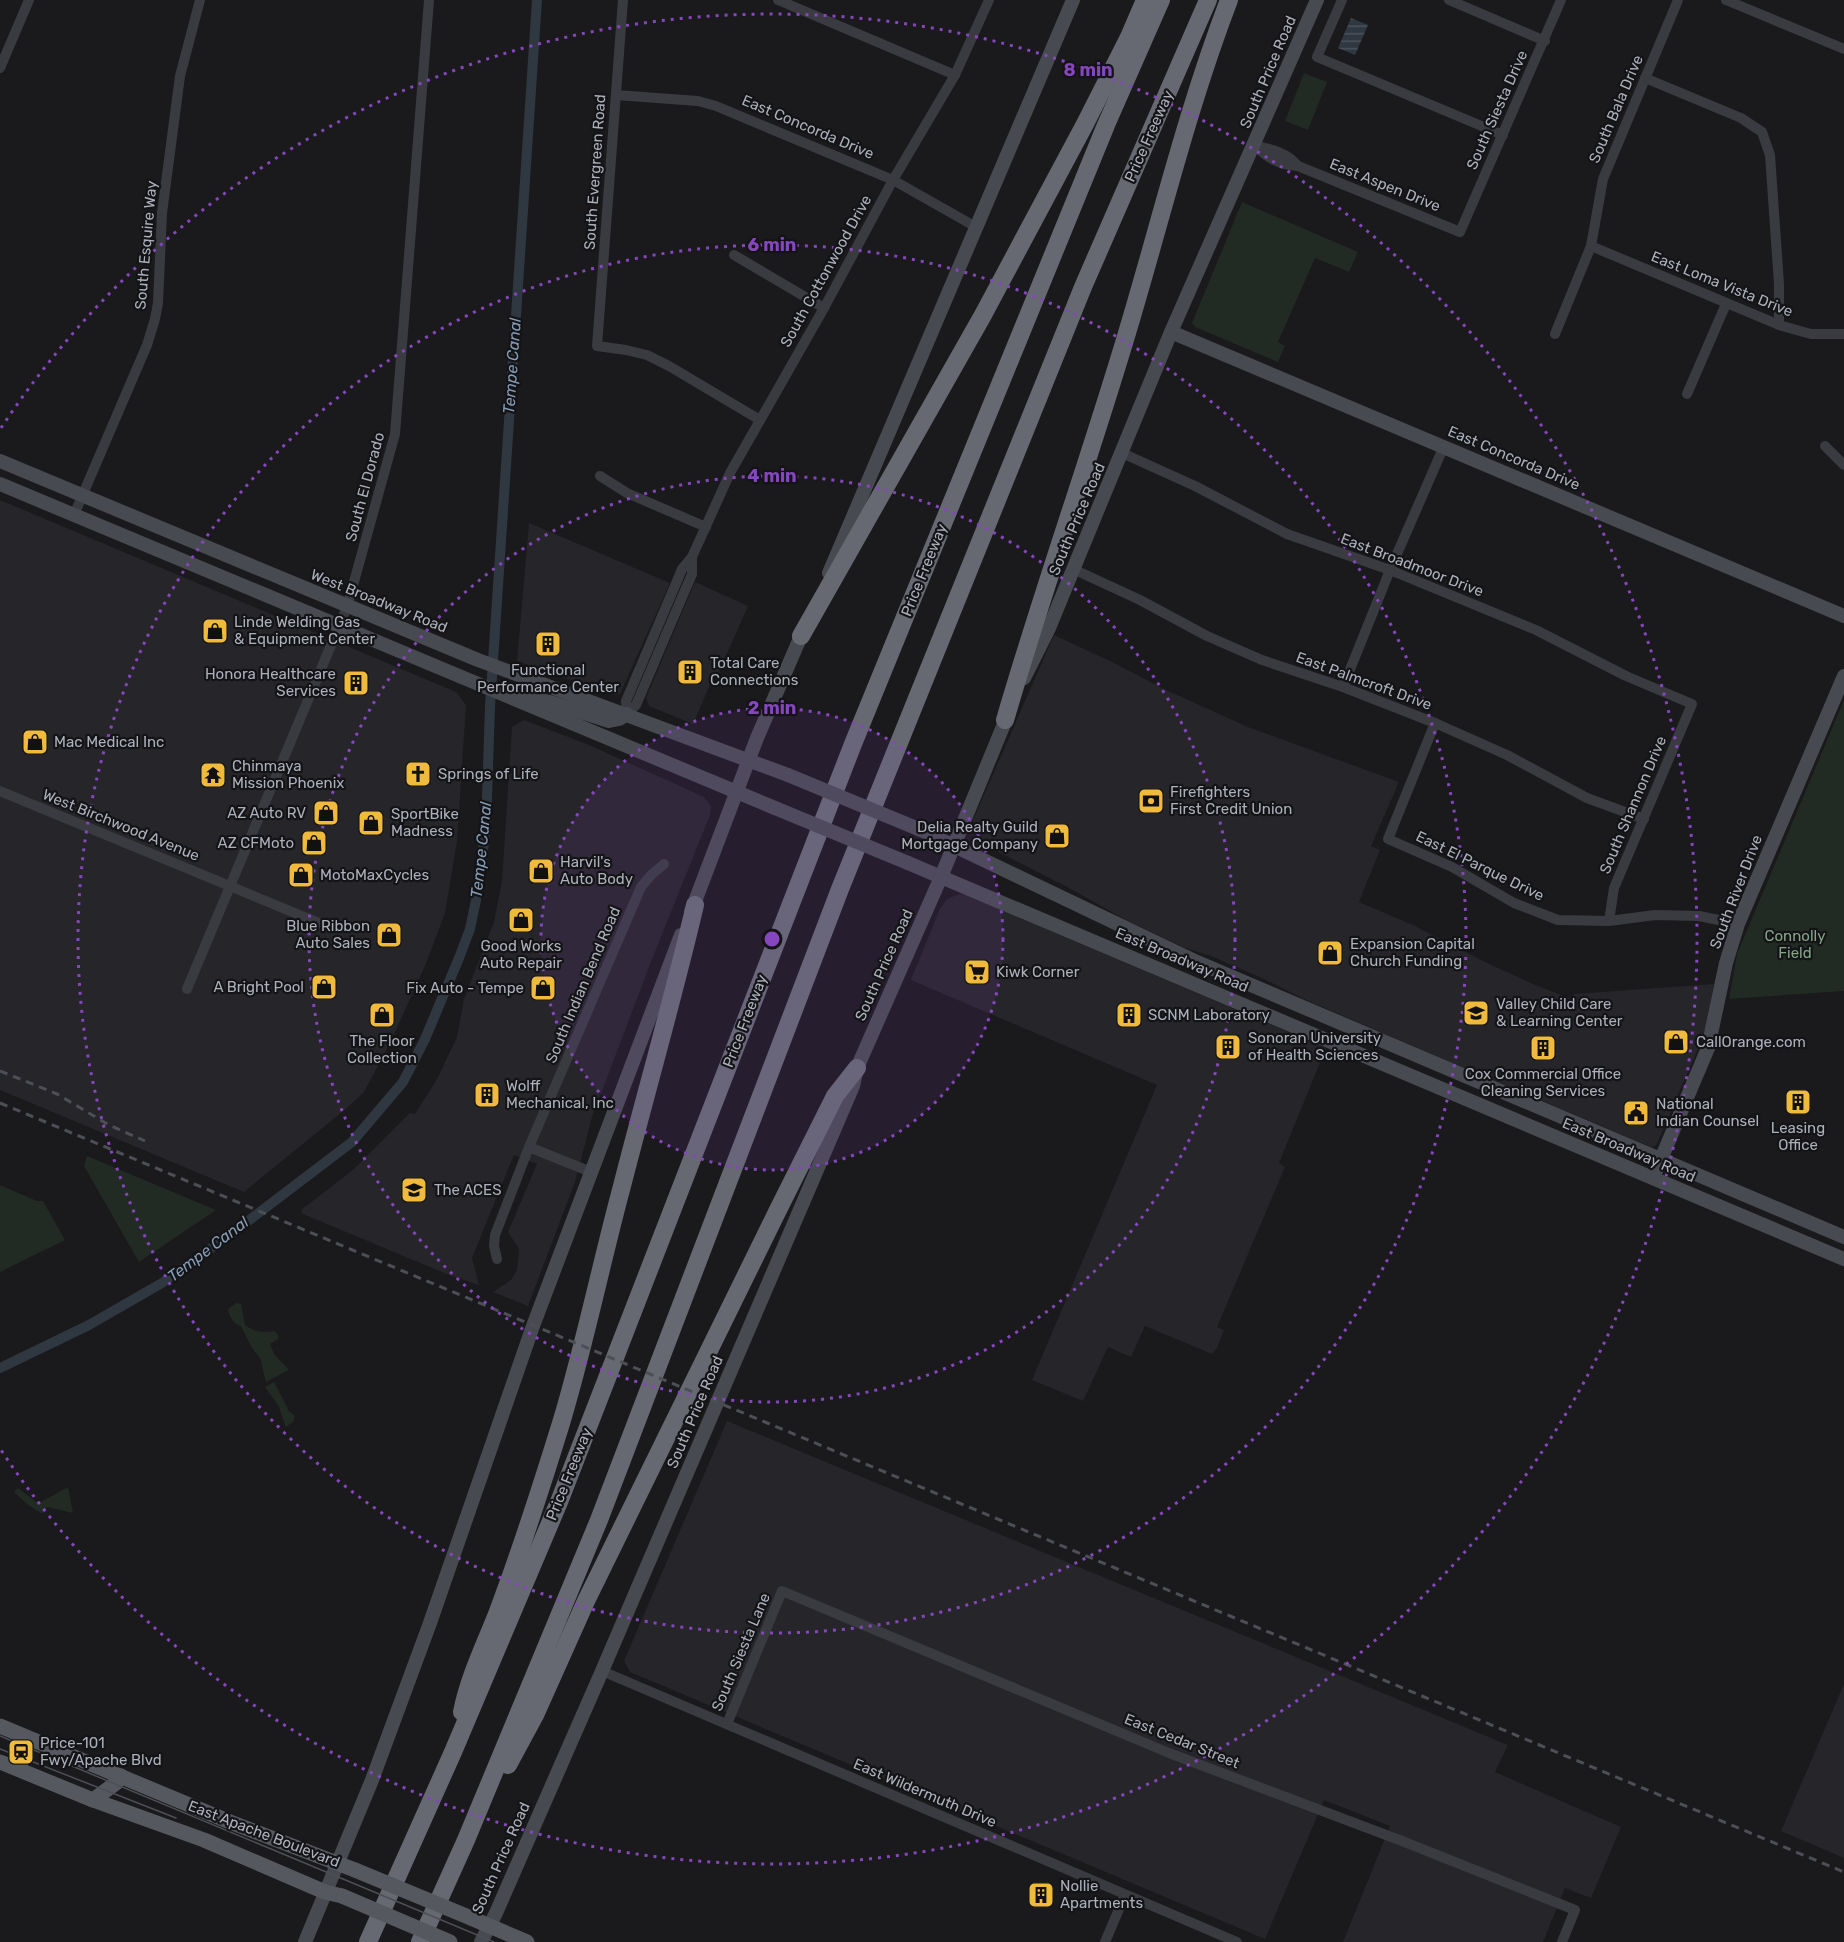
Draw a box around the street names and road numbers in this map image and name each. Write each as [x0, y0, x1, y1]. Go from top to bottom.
street label: South Price Road [1236, 13, 1300, 131]
street label: South Siesta Drive [1463, 48, 1531, 172]
street label: South Bala Drive [1585, 52, 1647, 166]
street label: Price Freeway [1121, 87, 1177, 185]
street label: East Concorda Drive [739, 91, 877, 163]
street label: South Evergreen Road [581, 93, 609, 251]
street label: East Aspen Drive [1327, 155, 1443, 215]
street label: South Esquire Way [131, 180, 161, 310]
street label: South Cottonwood Drive [777, 192, 875, 350]
street label: East Loma Vista Drive [1648, 247, 1796, 321]
street label: East Concorda Drive [1445, 422, 1583, 494]
street label: South El Dorado [342, 430, 388, 544]
street label: South Price Road [1045, 460, 1109, 578]
street label: Price Freeway [897, 521, 951, 619]
street label: East Broadmoor Drive [1338, 529, 1486, 601]
street label: West Broadway Road [308, 565, 450, 637]
street label: East Palmcroft Drive [1294, 648, 1434, 714]
street label: South Shannon Drive [1596, 733, 1670, 877]
street label: West Birchwood Avenue [40, 785, 202, 865]
street label: East El Parque Drive [1413, 827, 1547, 905]
street label: South River Drive [1706, 832, 1766, 952]
street label: South Indian Bend Road [542, 904, 624, 1066]
street label: South Price Road [851, 906, 917, 1024]
street label: East Broadway Road [1113, 924, 1251, 996]
street label: Price Freeway [719, 972, 771, 1070]
street label: East Broadway Road [1560, 1114, 1698, 1186]
street label: South Price Road [663, 1353, 727, 1471]
street label: Price Freeway [542, 1425, 596, 1523]
street label: South Siesta Lane [708, 1590, 774, 1714]
street label: East Cedar Street [1122, 1710, 1242, 1772]
street label: East Wildermuth Drive [851, 1755, 999, 1831]
street label: East Apache Boulevard [186, 1797, 342, 1871]
street label: South Price Road [468, 1799, 534, 1917]

